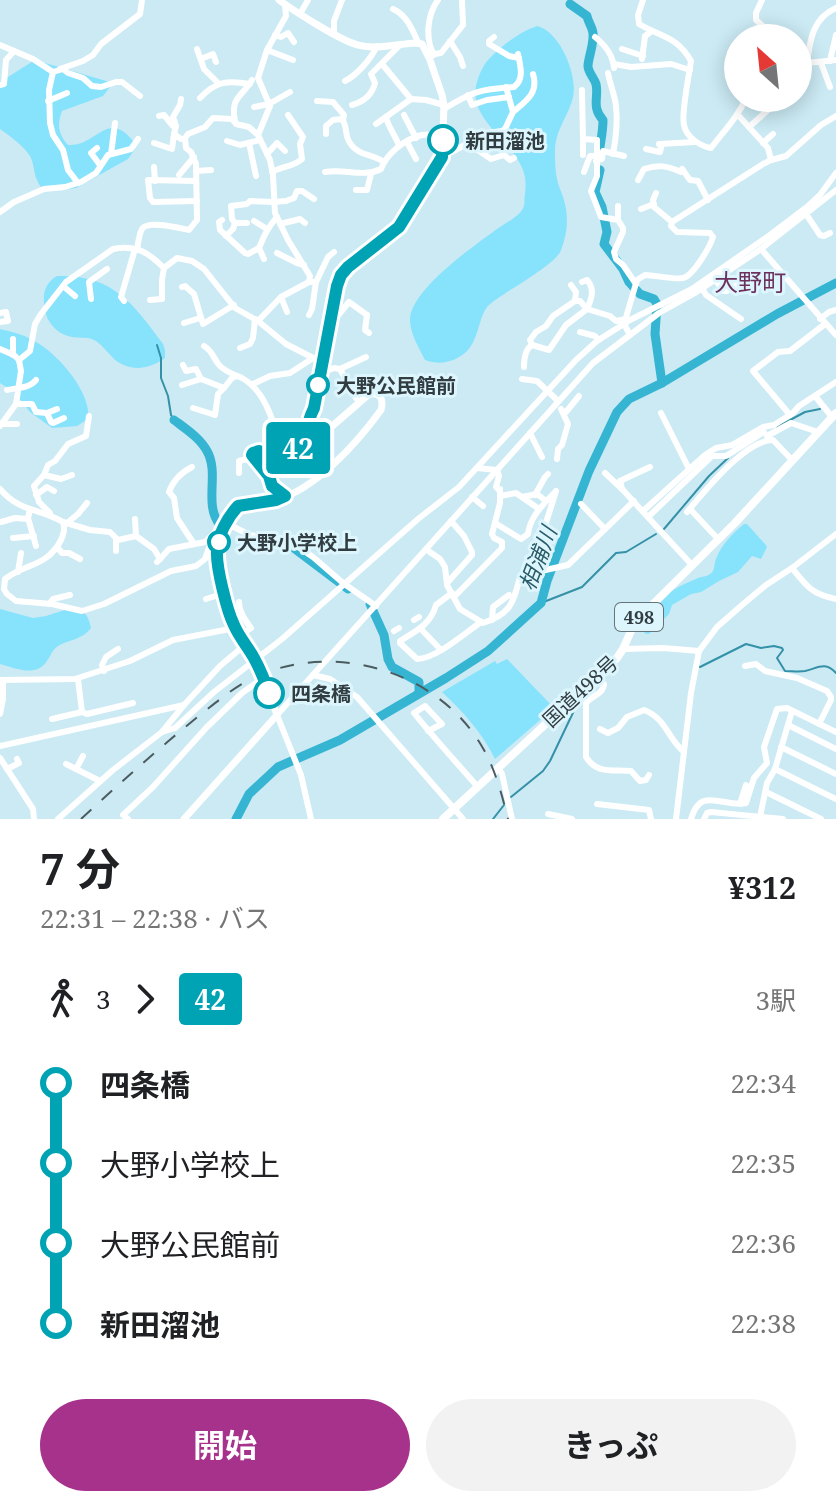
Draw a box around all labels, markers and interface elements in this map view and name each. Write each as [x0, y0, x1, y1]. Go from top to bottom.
north arrow [724, 24, 812, 112]
map controls [724, 24, 812, 112]
marker: 新田溜池 [428, 125, 458, 155]
place label: 新田溜池 [465, 127, 545, 154]
district label: 大野町 [714, 265, 786, 298]
place label: 大野公民館前 [336, 372, 456, 399]
marker: 大野公民館前 [307, 374, 329, 396]
line badge: 42 [262, 422, 334, 474]
text: 42 [282, 429, 314, 467]
water label: 相浦川 [511, 520, 564, 594]
place label: 大野小学校上 [237, 529, 357, 556]
marker: 大野小学校上 [208, 531, 230, 553]
road number: 498 [615, 603, 663, 631]
street label: 国道498号 [537, 649, 623, 733]
marker: 四条橋 [254, 678, 284, 708]
place label: 四条橋 [291, 680, 351, 707]
text: 7 分 [40, 838, 120, 898]
text: ¥312 [728, 867, 796, 908]
text: 22:31 – 22:38 · バス [40, 900, 270, 936]
icon: walk [40, 977, 84, 1021]
icon: forward [123, 977, 167, 1021]
text: 42 [195, 980, 226, 1018]
text: 3 [96, 981, 111, 1017]
text: 3駅 [755, 982, 796, 1018]
text: 四条橋 [100, 1064, 190, 1105]
text: 22:34 [730, 1065, 796, 1101]
text: 大野小学校上 [100, 1144, 280, 1185]
text: 22:35 [730, 1145, 796, 1181]
text: 大野公民館前 [100, 1224, 280, 1265]
text: 22:36 [730, 1225, 796, 1261]
text: 新田溜池 [100, 1304, 220, 1345]
text: 22:38 [730, 1305, 796, 1341]
button: 開始 [40, 1399, 410, 1491]
button: きっぷ [426, 1399, 796, 1491]

